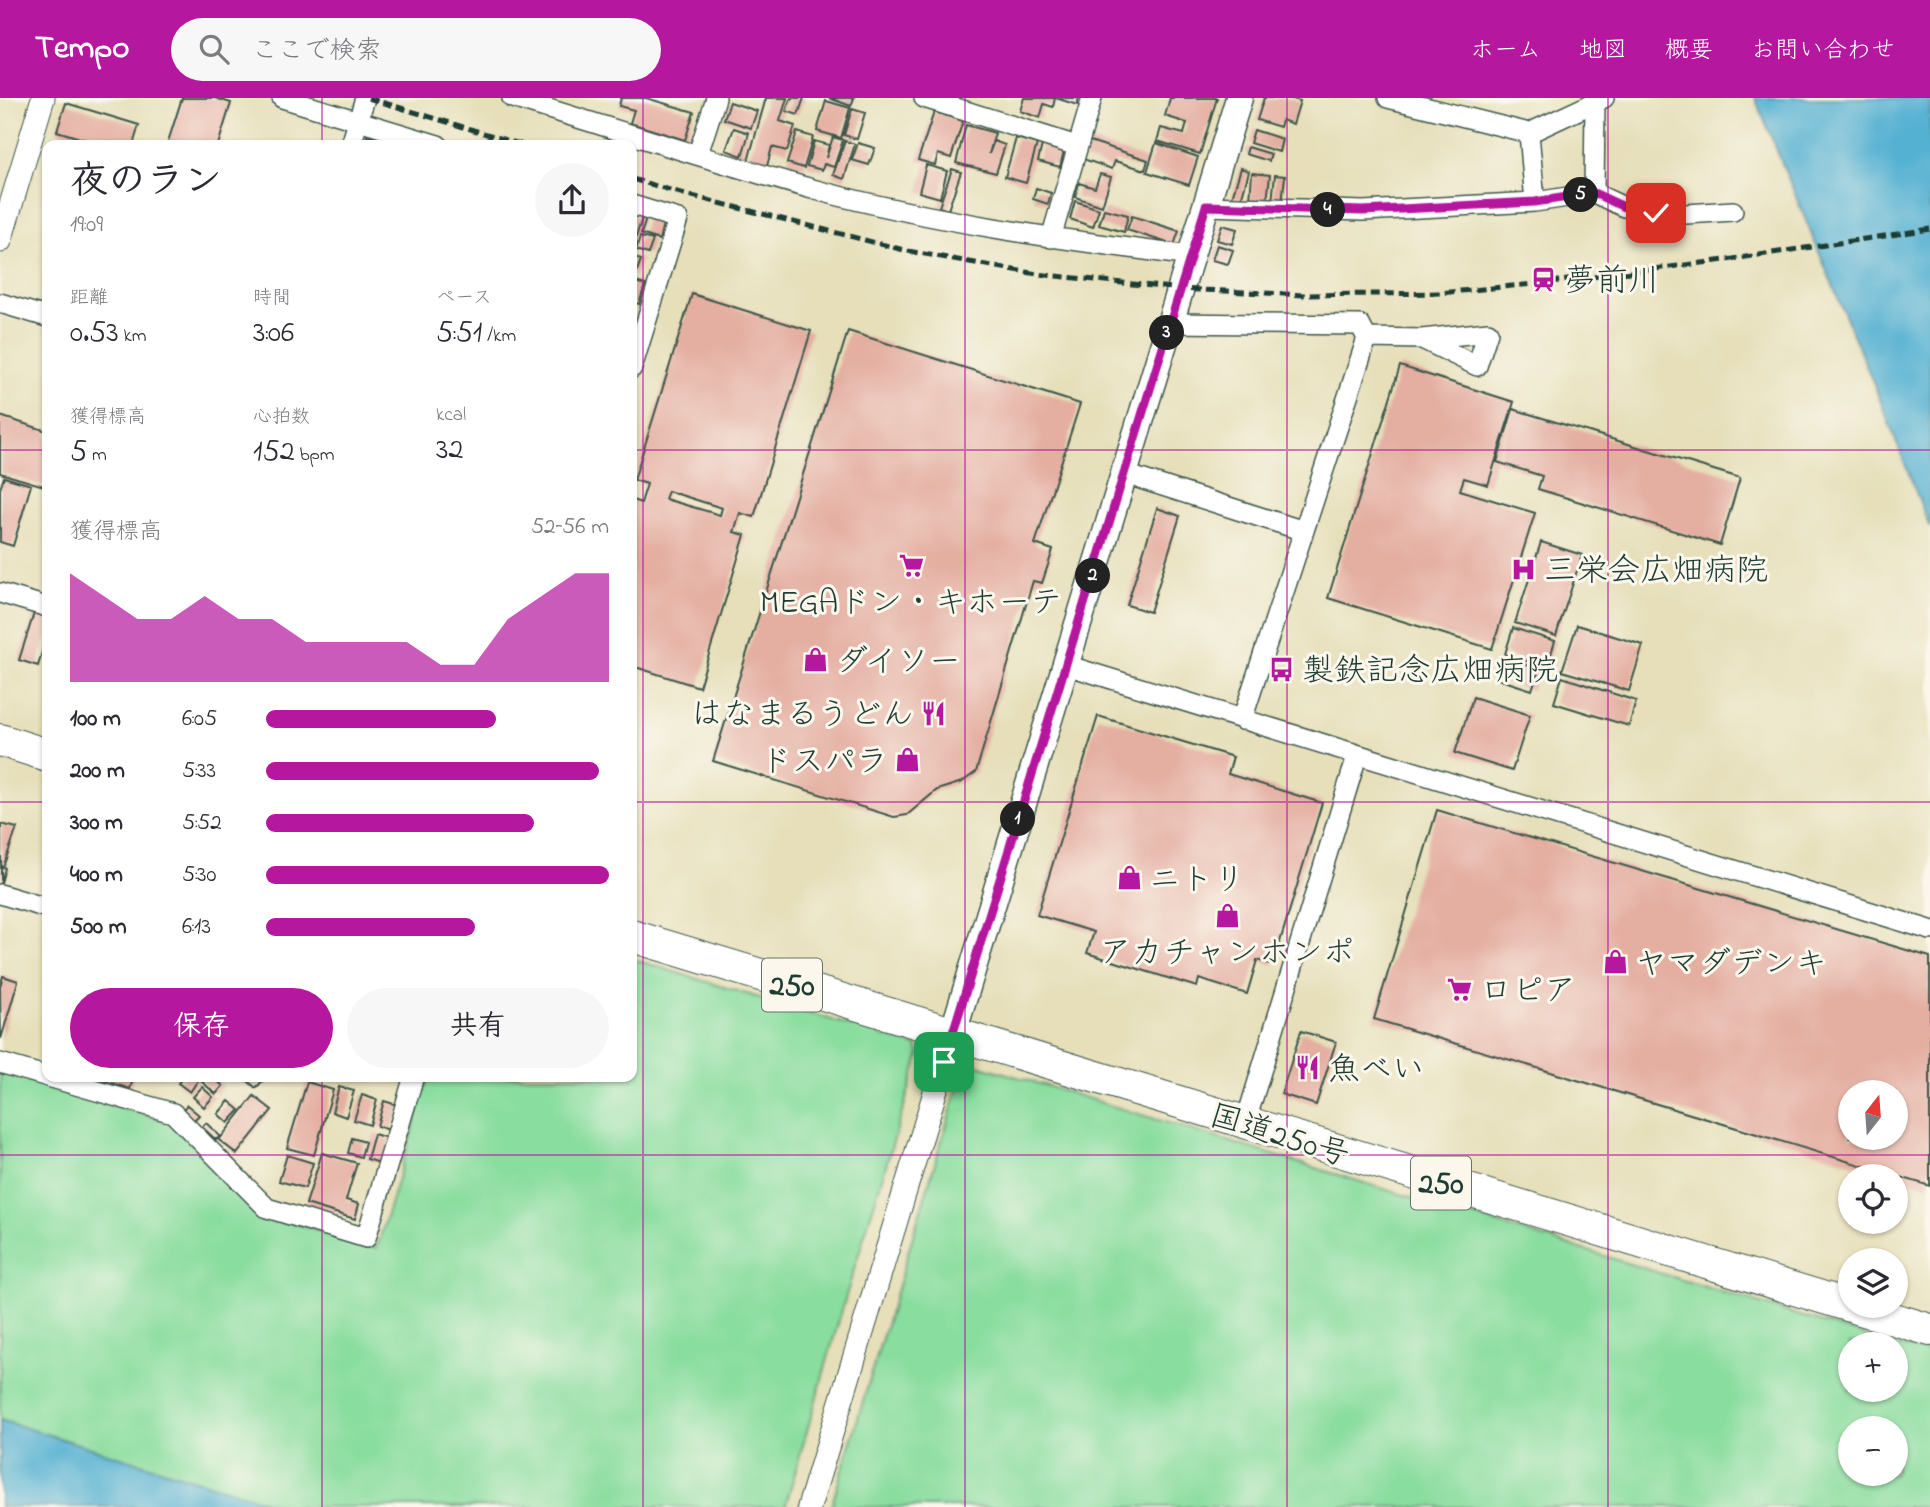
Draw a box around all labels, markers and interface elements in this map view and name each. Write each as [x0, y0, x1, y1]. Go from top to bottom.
search box [171, 18, 661, 81]
text: Tempo [35, 25, 129, 73]
icon: search [195, 30, 233, 68]
text: ここで検索 [251, 33, 381, 71]
text: ホーム [1470, 34, 1541, 69]
text: 地図 [1579, 34, 1627, 69]
text: 概要 [1665, 34, 1713, 69]
text: お問い合わせ [1751, 34, 1895, 69]
text: 夜のラン [70, 155, 222, 211]
button: share [535, 163, 609, 237]
pin: 5 [1564, 178, 1598, 212]
text: 5 [1575, 181, 1586, 208]
pin [1626, 183, 1686, 243]
pin: 4 [1310, 192, 1346, 228]
icon: check [1637, 194, 1675, 232]
text: 4 [1324, 196, 1331, 223]
text: 19:09 [70, 209, 103, 242]
place label: 夢前川 [1564, 259, 1660, 306]
station icon: 夢前川 [1530, 265, 1558, 293]
text: 距離 [70, 285, 108, 312]
text: 時間 [253, 285, 291, 312]
text: ペース [436, 285, 492, 312]
text: 0.53 [70, 312, 119, 356]
text: 3:06 [253, 312, 294, 356]
text: 5:51 [436, 312, 482, 356]
pin: 3 [1150, 316, 1184, 350]
text: 3 [1163, 319, 1170, 346]
text: km [119, 323, 146, 350]
text: /km [482, 323, 516, 350]
text: kcal [436, 402, 466, 429]
text: 獲得標高 [70, 404, 146, 431]
text: 心拍数 [253, 404, 310, 431]
text: 32 [436, 429, 463, 473]
text: 5 [70, 431, 87, 475]
text: 152 [253, 431, 295, 475]
text: m [87, 442, 107, 469]
text: bpm [295, 442, 335, 469]
text: 52–56 m [531, 511, 609, 544]
text: 獲得標高 [70, 516, 162, 549]
place label: 三栄会広畑病院 [1544, 549, 1768, 596]
supermarket icon: MEGAドン・キホーテ [897, 551, 925, 579]
hospital icon: 三栄会広畑病院 [1510, 555, 1538, 583]
pin: 2 [1076, 559, 1110, 594]
text: 2 [1088, 562, 1097, 589]
place label: MEGAドン・キホーテ [760, 581, 1062, 628]
place label: ダイソー [836, 640, 961, 687]
shop icon: ダイソー [802, 646, 830, 674]
place label: 製鉄記念広畑病院 [1302, 649, 1558, 696]
bus stop icon: 製鉄記念広畑病院 [1268, 655, 1296, 683]
place label: はなまるうどん [691, 693, 914, 740]
restaurant icon: はなまるうどん [920, 699, 948, 727]
text: 100 m [70, 703, 121, 736]
text: 6:05 [182, 703, 217, 736]
place label: ドスパラ [760, 740, 888, 787]
shop icon: ドスパラ [894, 746, 922, 774]
text: 200 m [70, 755, 125, 788]
text: 5:33 [182, 755, 216, 788]
pin: 1 [1000, 802, 1036, 836]
text: 1 [1014, 805, 1021, 832]
text: 300 m [70, 807, 123, 840]
text: 5:52 [182, 807, 222, 840]
place label: ニトリ [1149, 858, 1245, 905]
text: 400 m [70, 859, 123, 892]
text: 5:30 [182, 859, 217, 892]
shop icon: ニトリ [1115, 864, 1143, 892]
shop icon: アカチャンホンポ [1213, 901, 1241, 929]
text: 500 m [70, 911, 127, 944]
text: 6:13 [182, 911, 211, 944]
place label: アカチャンホンポ [1099, 931, 1355, 978]
place label: ヤマダデンキ [1635, 942, 1827, 989]
shop icon: ヤマダデンキ [1601, 948, 1629, 976]
road number: 250 [762, 958, 822, 1012]
place label: ロピア [1480, 969, 1576, 1016]
supermarket icon: ロピア [1446, 975, 1474, 1003]
button: 保存 [70, 988, 333, 1068]
button: 共有 [347, 988, 609, 1068]
pin [914, 1032, 974, 1092]
icon: arrive [925, 1043, 963, 1081]
place label: 魚べい [1328, 1048, 1424, 1095]
restaurant icon: 魚べい [1294, 1054, 1322, 1082]
north arrow [1838, 1080, 1908, 1150]
map controls [1838, 1080, 1908, 1486]
street label: 国道250号 [1203, 1094, 1355, 1181]
road number: 250 [1411, 1156, 1471, 1210]
button: locate [1838, 1164, 1908, 1234]
button: layers [1838, 1248, 1908, 1318]
button: + [1838, 1332, 1908, 1402]
button: − [1838, 1416, 1908, 1486]

